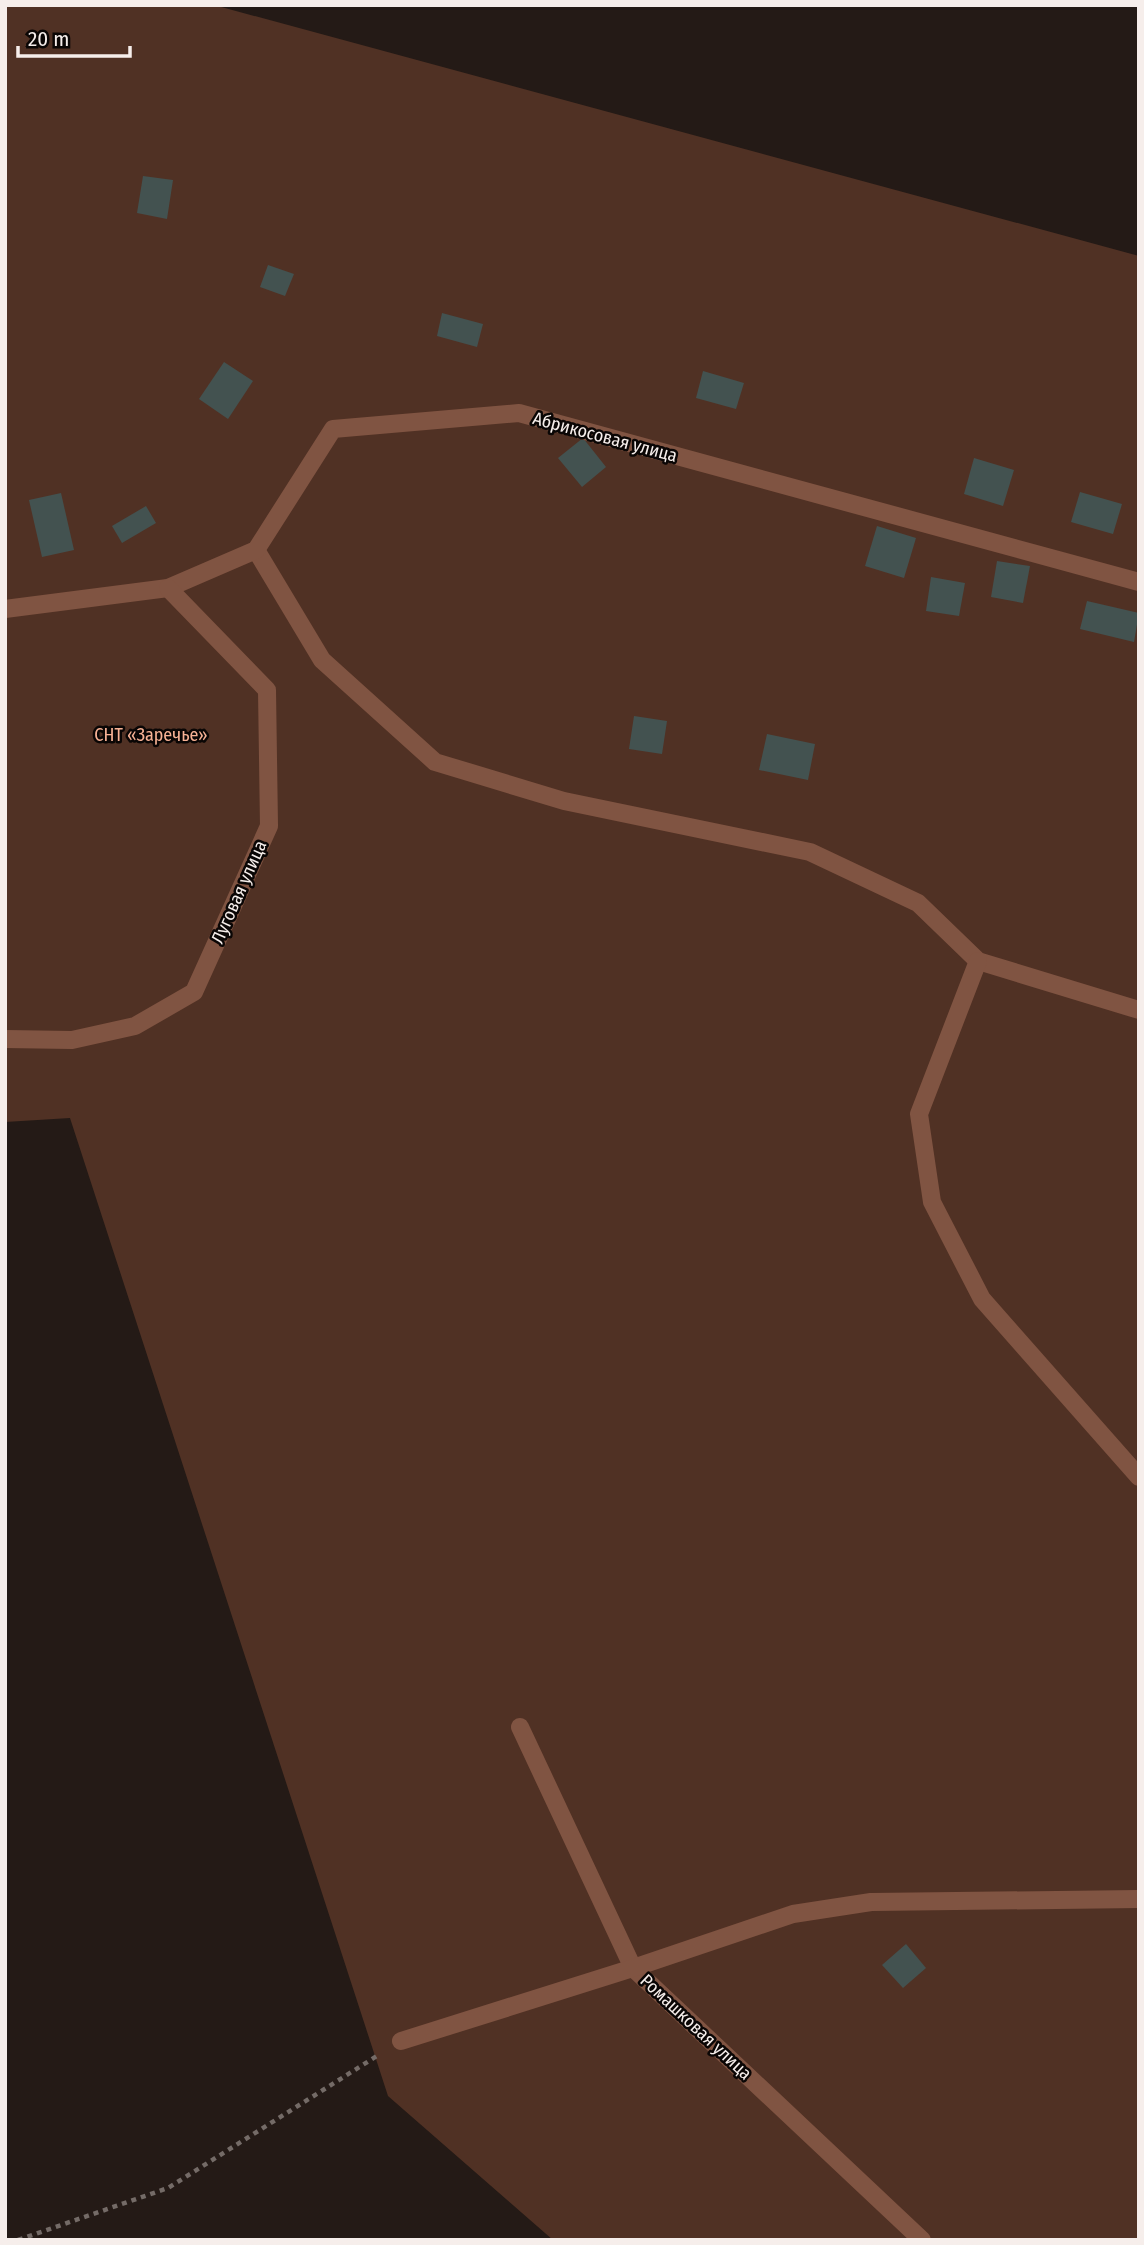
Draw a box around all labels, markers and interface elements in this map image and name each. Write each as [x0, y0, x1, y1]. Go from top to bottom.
scale bar [18, 14, 130, 58]
text: 20 m [28, 26, 69, 52]
street label: Абрикосовая улица [530, 407, 680, 467]
park label: СНТ «Заречье» [94, 724, 208, 746]
street label: Луговая улица [206, 837, 272, 947]
street label: Ромашковая улица [636, 1970, 757, 2084]

